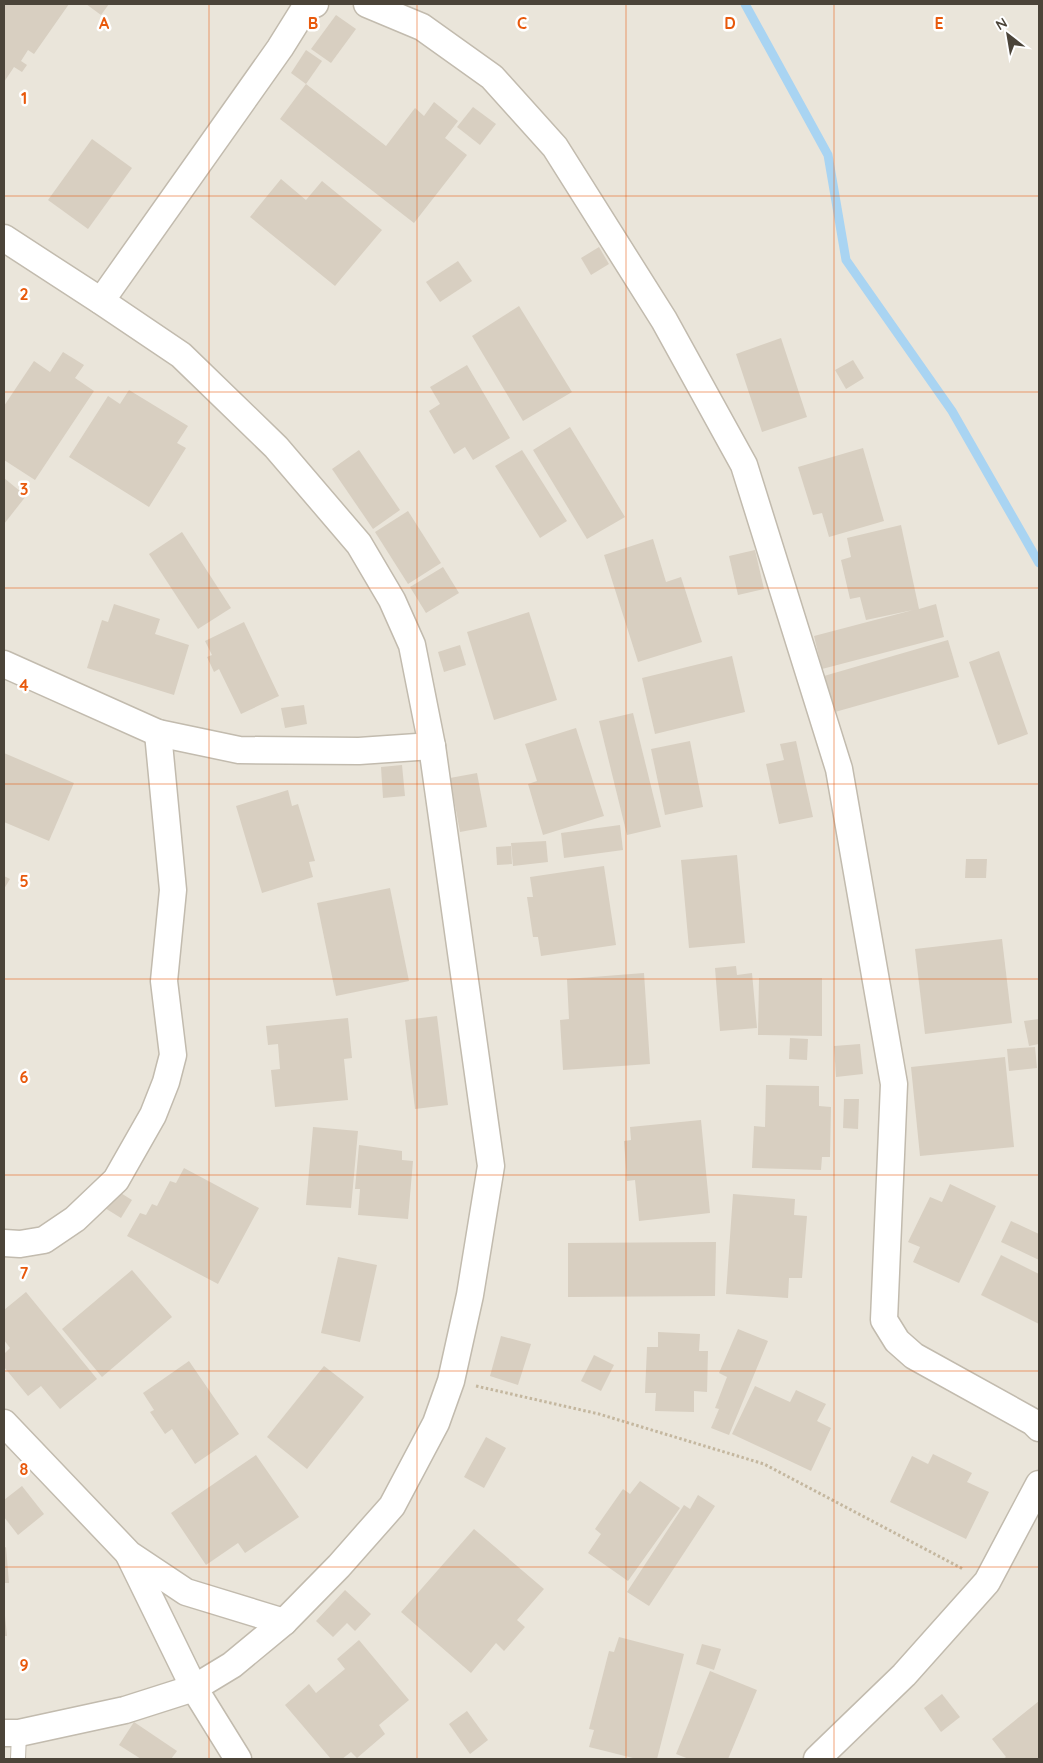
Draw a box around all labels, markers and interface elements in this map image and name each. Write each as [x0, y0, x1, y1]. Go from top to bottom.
north arrow [983, 10, 1033, 60]
text: A [99, 13, 110, 33]
text: B [308, 13, 318, 33]
text: C [517, 13, 527, 33]
text: D [724, 13, 736, 33]
text: E [934, 13, 944, 33]
text: N [992, 13, 1010, 34]
text: 1 [21, 88, 27, 108]
text: 2 [19, 284, 29, 304]
text: 3 [20, 479, 28, 499]
text: 4 [19, 675, 29, 695]
text: 5 [19, 871, 29, 891]
text: 6 [20, 1067, 29, 1087]
text: 7 [20, 1263, 29, 1283]
text: 8 [20, 1459, 29, 1479]
text: 9 [19, 1655, 29, 1675]

